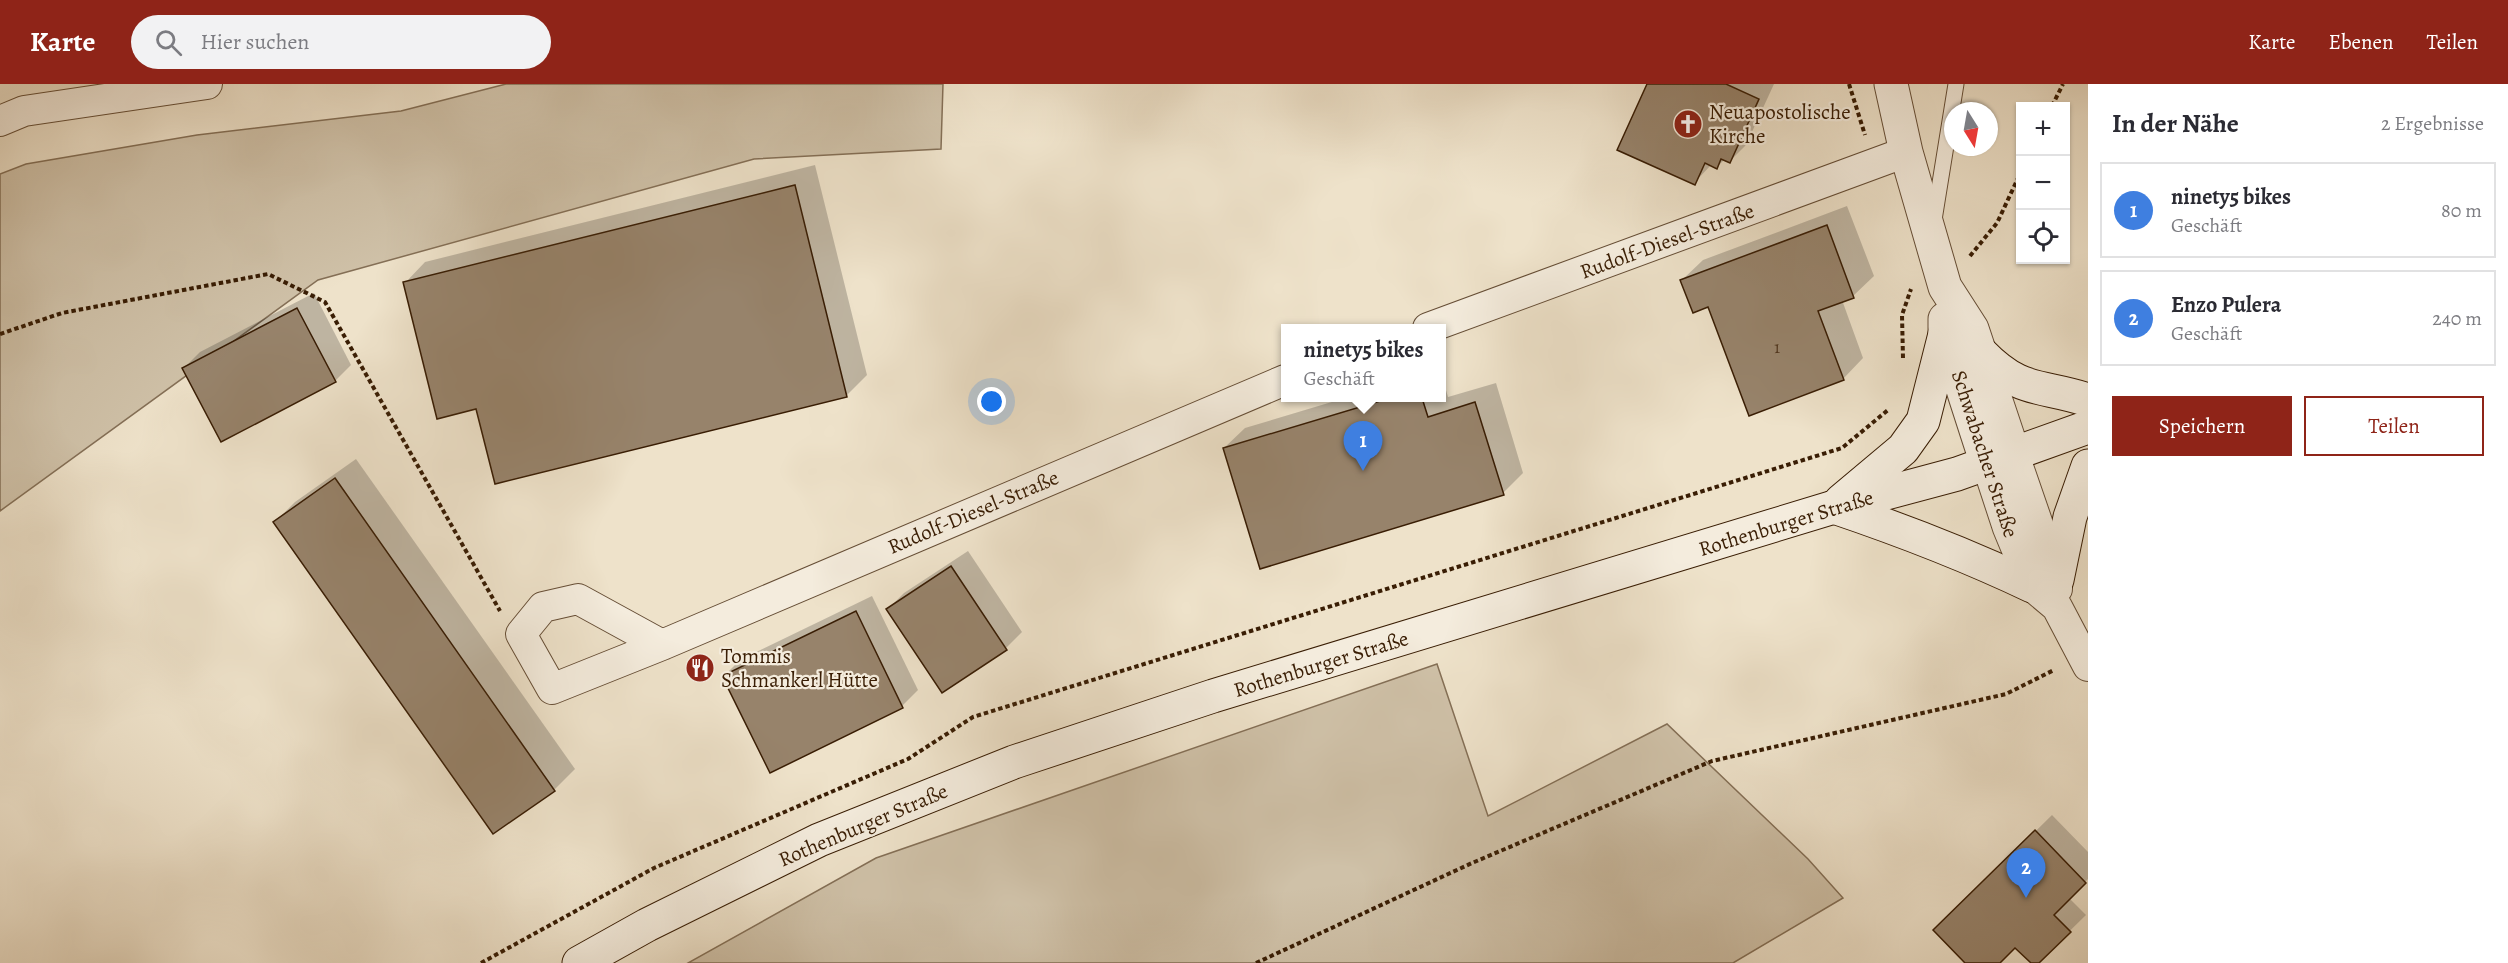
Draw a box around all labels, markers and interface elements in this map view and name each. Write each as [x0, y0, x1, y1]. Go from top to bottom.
search box [131, 15, 551, 69]
text: Karte [30, 23, 95, 61]
icon: search [152, 26, 185, 59]
text: Hier suchen [200, 27, 309, 57]
text: Karte [2248, 28, 2296, 56]
text: Ebenen [2329, 28, 2393, 56]
text: Teilen [2426, 28, 2478, 56]
place label: Neuapostolische Kirche [1709, 98, 1851, 150]
north arrow [1944, 102, 1998, 156]
map controls [2016, 102, 2070, 264]
button: + [2016, 102, 2070, 156]
text: In der Nähe [2112, 106, 2239, 141]
church icon: Neuapostolische Kirche [1672, 108, 1704, 140]
text: 2 Ergebnisse [2381, 110, 2484, 137]
button: − [2016, 156, 2070, 210]
text: ninety5 bikes [2171, 182, 2291, 212]
street label: Rudolf-Diesel-Straße [1576, 197, 1758, 285]
text: 1 [2130, 197, 2137, 224]
text: 80 m [2441, 197, 2482, 224]
button: locate [2016, 210, 2070, 264]
text: Geschäft [2171, 212, 2242, 239]
text: Enzo Pulera [2171, 290, 2281, 320]
text: 2 [2129, 305, 2138, 332]
text: 240 m [2432, 305, 2482, 332]
text: Geschäft [2171, 320, 2242, 347]
popup [1281, 324, 1446, 402]
text: ninety5 bikes [1304, 335, 1423, 365]
house number: 1 [1774, 335, 1780, 359]
text: Geschäft [1304, 365, 1375, 392]
street label: Schwabacher Straße [1945, 367, 2025, 541]
your location [977, 387, 1006, 416]
button: Speichern [2112, 396, 2292, 456]
button: Teilen [2304, 396, 2484, 456]
pin: 1 [1344, 422, 1382, 471]
street label: Rudolf-Diesel-Straße [883, 463, 1063, 561]
street label: Rothenburger Straße [1695, 483, 1877, 563]
street label: Rothenburger Straße [1230, 624, 1412, 704]
place label: Tommis Schmankerl Hütte [721, 642, 878, 694]
restaurant icon: Tommis Schmankerl Hütte [684, 652, 716, 684]
street label: Rothenburger Straße [774, 777, 952, 873]
pin: 2 [2006, 848, 2046, 898]

